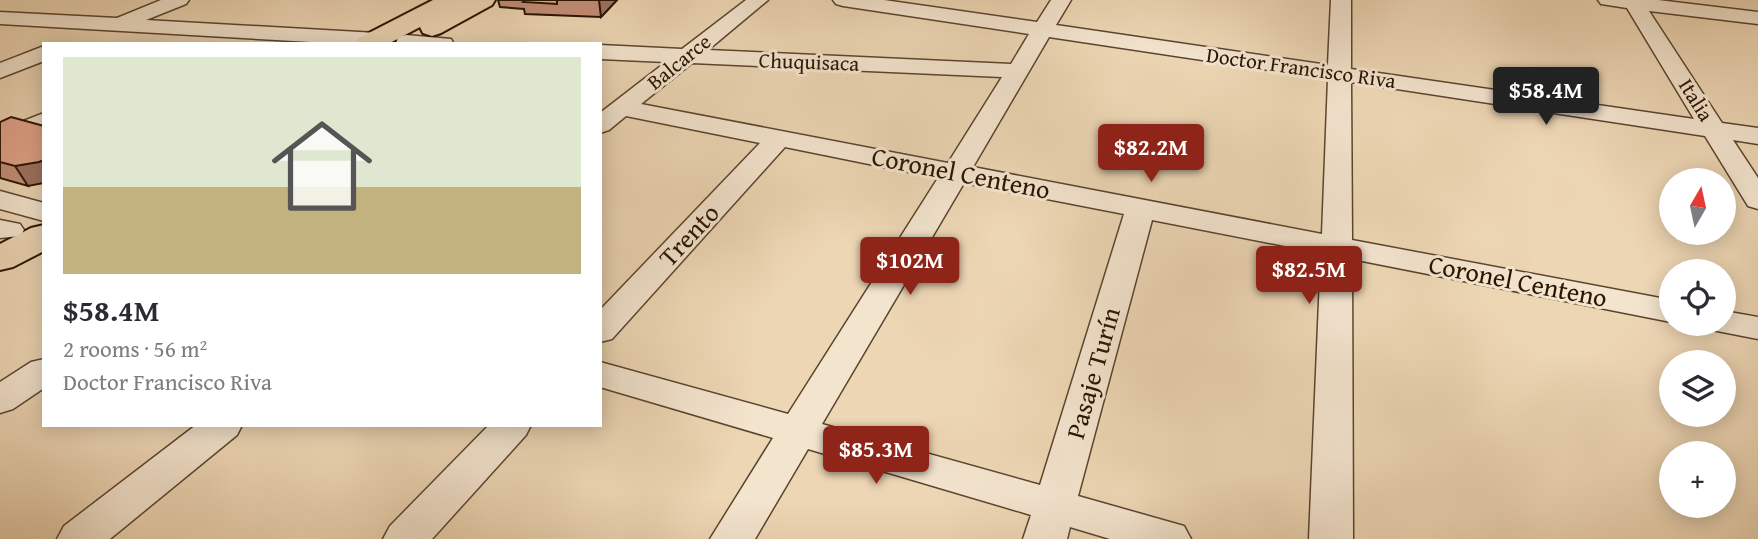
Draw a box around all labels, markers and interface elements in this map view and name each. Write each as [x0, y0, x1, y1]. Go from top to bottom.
street label: Balcarce [640, 26, 717, 97]
street label: Doctor Francisco Riva [1204, 39, 1398, 96]
street label: Chuquisaca [758, 44, 860, 79]
pin: $58.4M [1489, 68, 1603, 127]
street label: Italia [1671, 72, 1722, 127]
text: $58.4M [1509, 73, 1583, 106]
icon: home [259, 103, 385, 229]
pin: $82.2M [1094, 124, 1208, 184]
text: $82.2M [1114, 130, 1188, 163]
street label: Coronel Centeno [869, 136, 1054, 209]
north arrow [1659, 168, 1736, 245]
map controls [1659, 168, 1736, 518]
street label: Trento [649, 194, 728, 275]
pin: $102M [861, 238, 959, 297]
text: $102M [876, 243, 944, 276]
street label: Coronel Centeno [1426, 244, 1611, 317]
pin: $82.5M [1252, 246, 1366, 306]
text: $82.5M [1272, 252, 1346, 285]
button: locate [1659, 259, 1736, 336]
text: $58.4M [63, 288, 159, 332]
street label: Pasaje Turín [1055, 302, 1130, 443]
text: 2 rooms · 56 m² [63, 332, 207, 365]
button: layers [1659, 350, 1736, 427]
text: Doctor Francisco Riva [63, 365, 272, 398]
pin: $85.3M [819, 426, 933, 486]
text: $85.3M [839, 432, 913, 465]
button: + [1659, 441, 1736, 518]

